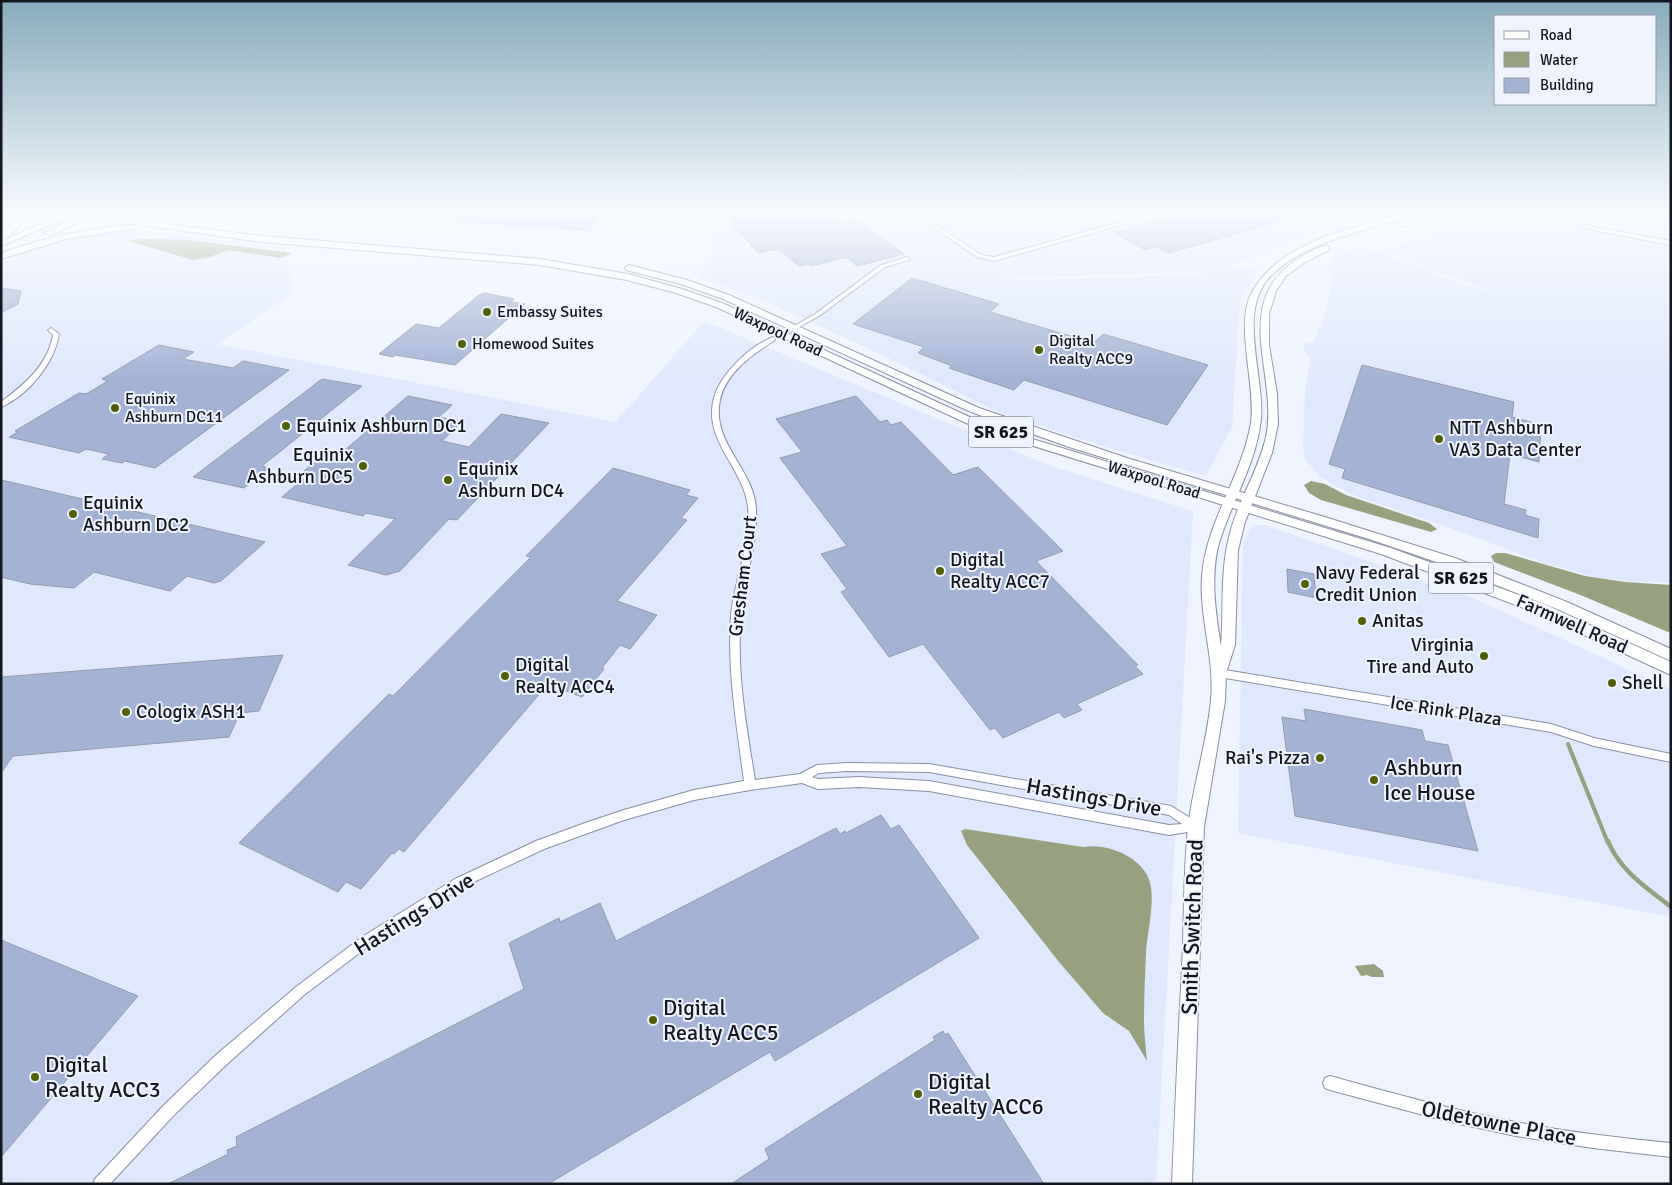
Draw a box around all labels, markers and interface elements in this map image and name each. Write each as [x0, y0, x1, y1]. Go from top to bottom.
legend [1494, 15, 1657, 105]
text: Road [1540, 26, 1572, 44]
text: Water [1540, 51, 1578, 69]
text: Building [1540, 76, 1594, 94]
place label: Embassy Suites [497, 302, 603, 322]
street label: Waxpool Road [730, 303, 826, 361]
marker: Embassy Suites [481, 306, 493, 318]
place label: Digital Realty ACC9 [1049, 331, 1133, 369]
place label: Homewood Suites [472, 334, 594, 354]
marker: Homewood Suites [456, 338, 468, 350]
marker: Digital Realty ACC9 [1033, 344, 1045, 356]
place label: Equinix Ashburn DC11 [125, 389, 223, 427]
marker: Equinix Ashburn DC11 [109, 402, 121, 414]
place label: Equinix Ashburn DC1 [296, 414, 467, 438]
place label: NTT Ashburn VA3 Data Center [1449, 416, 1581, 462]
road number: SR 625 [968, 417, 1034, 448]
marker: Equinix Ashburn DC1 [280, 420, 292, 432]
marker: NTT Ashburn VA3 Data Center [1433, 433, 1445, 445]
place label: Equinix Ashburn DC5 [247, 443, 353, 489]
street label: Waxpool Road [1105, 456, 1203, 504]
place label: Equinix Ashburn DC4 [458, 457, 564, 503]
marker: Equinix Ashburn DC5 [357, 460, 369, 472]
marker: Equinix Ashburn DC4 [442, 474, 454, 486]
place label: Equinix Ashburn DC2 [83, 491, 189, 537]
marker: Equinix Ashburn DC2 [67, 508, 79, 520]
street label: Gresham Court [724, 514, 762, 638]
place label: Digital Realty ACC7 [950, 548, 1050, 594]
place label: Navy Federal Credit Union [1315, 561, 1419, 607]
road number: SR 625 [1428, 562, 1494, 594]
marker: Digital Realty ACC7 [934, 565, 946, 577]
marker: Navy Federal Credit Union [1299, 578, 1311, 590]
street label: Farmwell Road [1513, 589, 1631, 659]
place label: Anitas [1372, 609, 1424, 633]
marker: Anitas [1356, 615, 1368, 627]
place label: Virginia Tire and Auto [1367, 633, 1474, 679]
marker: Virginia Tire and Auto [1478, 650, 1490, 662]
place label: Digital Realty ACC4 [515, 653, 615, 699]
marker: Digital Realty ACC4 [499, 670, 511, 682]
place label: Shell [1622, 671, 1663, 695]
marker: Shell [1606, 677, 1618, 689]
street label: Ice Rink Plaza [1388, 690, 1504, 732]
place label: Cologix ASH1 [136, 700, 246, 724]
marker: Cologix ASH1 [120, 706, 132, 718]
place label: Rai's Pizza [1225, 746, 1310, 770]
marker: Rai's Pizza [1314, 752, 1326, 764]
place label: Ashburn Ice House [1384, 754, 1476, 806]
street label: Hastings Drive [1024, 772, 1164, 822]
marker: Ashburn Ice House [1368, 774, 1380, 786]
street label: Smith Switch Road [1175, 839, 1209, 1015]
street label: Hastings Drive [349, 866, 479, 962]
place label: Digital Realty ACC5 [663, 994, 779, 1046]
marker: Digital Realty ACC5 [647, 1014, 659, 1026]
place label: Digital Realty ACC3 [45, 1051, 161, 1103]
place label: Digital Realty ACC6 [928, 1068, 1044, 1120]
marker: Digital Realty ACC3 [29, 1071, 41, 1083]
marker: Digital Realty ACC6 [912, 1088, 924, 1100]
street label: Oldetowne Place [1419, 1095, 1579, 1151]

